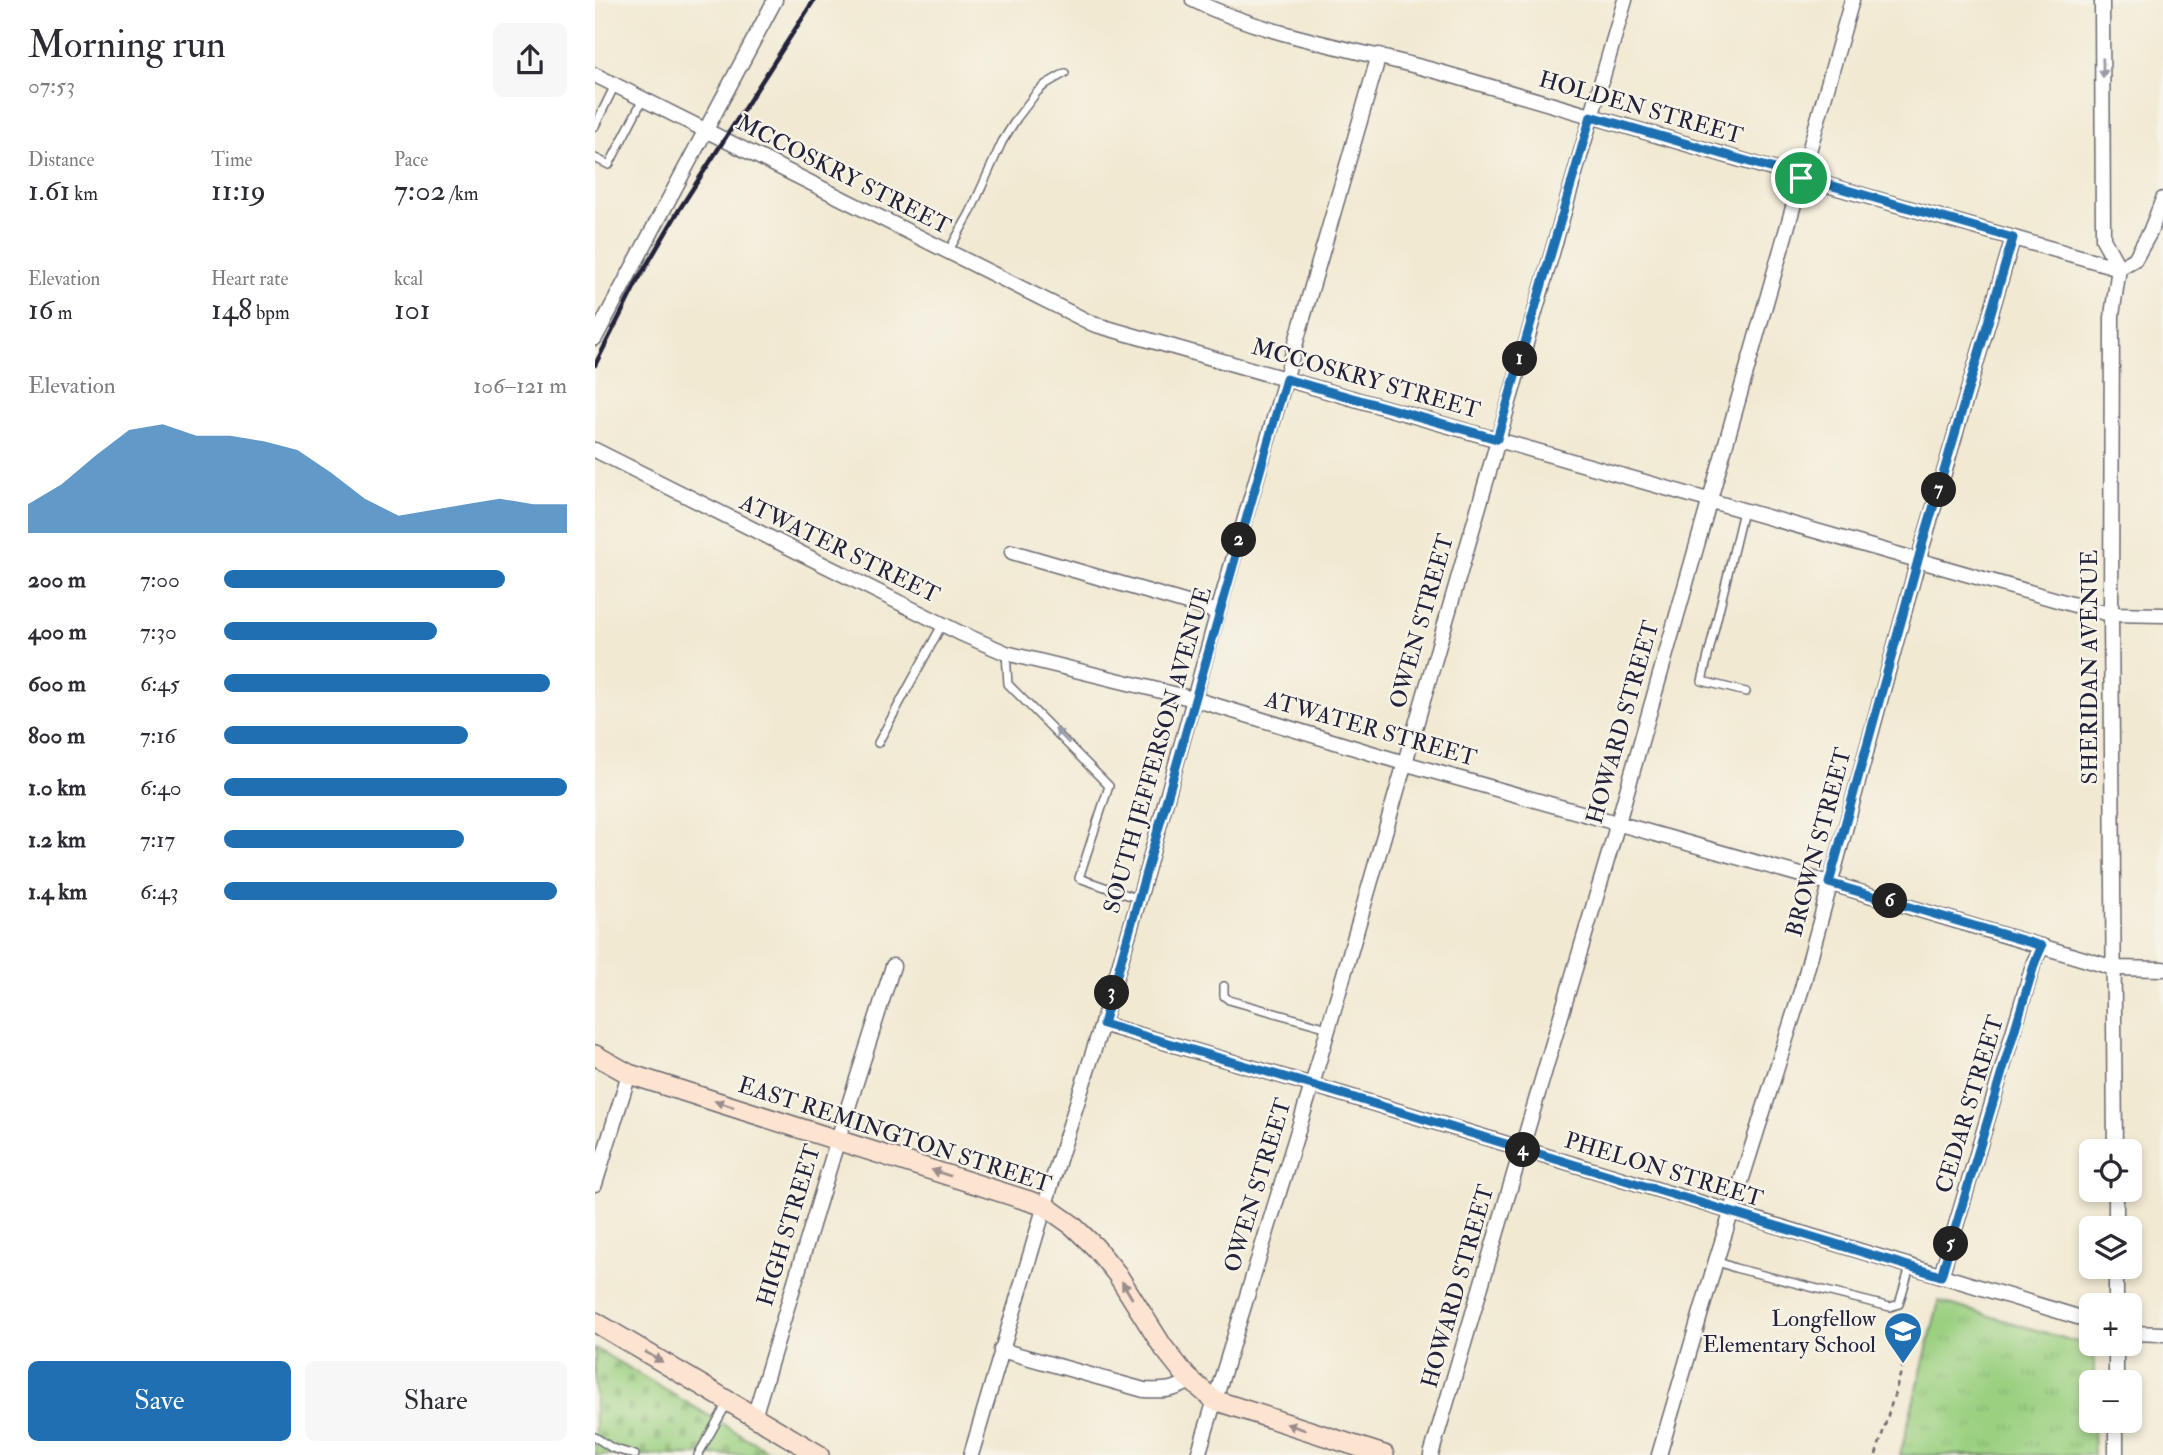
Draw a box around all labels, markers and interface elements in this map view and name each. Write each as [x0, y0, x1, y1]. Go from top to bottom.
text: Morning run [28, 21, 226, 69]
button: share [493, 23, 567, 97]
one-way arrow [2097, 57, 2109, 79]
street label: HOLDEN STREET [1535, 64, 1746, 150]
text: 07:53 [28, 71, 75, 100]
street label: MCCOSKRY STREET [732, 108, 956, 241]
text: Distance [28, 148, 94, 172]
text: Time [211, 148, 253, 172]
text: Pace [394, 148, 428, 172]
pin [1771, 148, 1831, 208]
icon: arrive [1782, 159, 1820, 197]
text: 1.61 [28, 172, 70, 209]
text: 11:19 [211, 172, 266, 209]
text: 7:02 [394, 172, 446, 209]
text: km [70, 182, 98, 206]
text: /km [446, 182, 479, 206]
text: Elevation [28, 267, 100, 291]
text: Heart rate [211, 267, 288, 291]
text: kcal [394, 267, 423, 291]
text: 16 [28, 291, 54, 328]
text: 148 [211, 291, 252, 328]
text: 101 [394, 291, 430, 328]
text: m [54, 301, 72, 325]
text: bpm [252, 301, 290, 325]
street label: MCCOSKRY STREET [1248, 332, 1483, 425]
pin: 1 [1503, 342, 1537, 376]
text: 1 [1516, 346, 1523, 370]
text: Elevation [28, 371, 116, 400]
text: 106–121 m [473, 371, 567, 400]
pin: 7 [1921, 472, 1957, 508]
text: 7 [1934, 477, 1943, 501]
street label: ATWATER STREET [734, 487, 944, 609]
pin: 2 [1221, 522, 1257, 558]
text: 2 [1234, 527, 1243, 551]
street label: OWEN STREET [1383, 531, 1460, 712]
street label: SHERIDAN AVENUE [2075, 550, 2104, 784]
text: 200 m [28, 565, 86, 594]
text: 7:00 [140, 565, 180, 594]
street label: SOUTH JEFFERSON AVENUE [1097, 584, 1218, 917]
text: 400 m [28, 617, 87, 646]
text: 7:30 [140, 617, 177, 646]
street label: HOWARD STREET [1580, 617, 1665, 827]
text: 600 m [28, 669, 86, 698]
text: 6:45 [140, 669, 180, 698]
street label: ATWATER STREET [1261, 684, 1480, 773]
text: 800 m [28, 721, 85, 750]
text: 7:16 [140, 721, 176, 750]
one-way arrow [1054, 728, 1070, 745]
street label: BROWN STREET [1779, 744, 1858, 940]
text: 1.0 km [28, 773, 86, 802]
text: 6:40 [140, 773, 181, 802]
text: 1.2 km [28, 825, 86, 854]
text: 7:17 [140, 825, 175, 854]
text: 1.4 km [28, 877, 87, 906]
text: 6:43 [140, 877, 179, 906]
pin: 6 [1873, 884, 1907, 918]
text: 6 [1885, 888, 1894, 912]
pin: 3 [1095, 976, 1129, 1010]
text: 3 [1108, 980, 1115, 1004]
street label: CEDAR STREET [1929, 1012, 2010, 1197]
street label: EAST REMINGTON STREET [735, 1070, 1055, 1199]
street label: OWEN STREET [1217, 1095, 1298, 1275]
one-way arrow [714, 1098, 735, 1108]
street label: PHELON STREET [1561, 1126, 1767, 1213]
pin: 4 [1506, 1132, 1541, 1168]
text: 4 [1517, 1137, 1528, 1161]
map controls [2079, 1139, 2142, 1433]
button: locate [2079, 1139, 2142, 1202]
street label: HIGH STREET [750, 1141, 827, 1309]
one-way arrow [930, 1167, 951, 1177]
street label: HOWARD STREET [1415, 1181, 1500, 1391]
button: layers [2079, 1216, 2142, 1279]
pin: 5 [1933, 1226, 1969, 1262]
text: 5 [1946, 1231, 1955, 1255]
one-way arrow [1121, 1280, 1133, 1300]
button: + [2079, 1293, 2142, 1356]
place label: Longfellow Elementary School [1702, 1304, 1877, 1359]
school or university icon: Longfellow Elementary School [1882, 1310, 1924, 1365]
one-way arrow [644, 1351, 663, 1363]
button: Save [28, 1361, 291, 1441]
button: Share [305, 1361, 567, 1441]
button: − [2079, 1370, 2142, 1433]
one-way arrow [1285, 1421, 1306, 1432]

